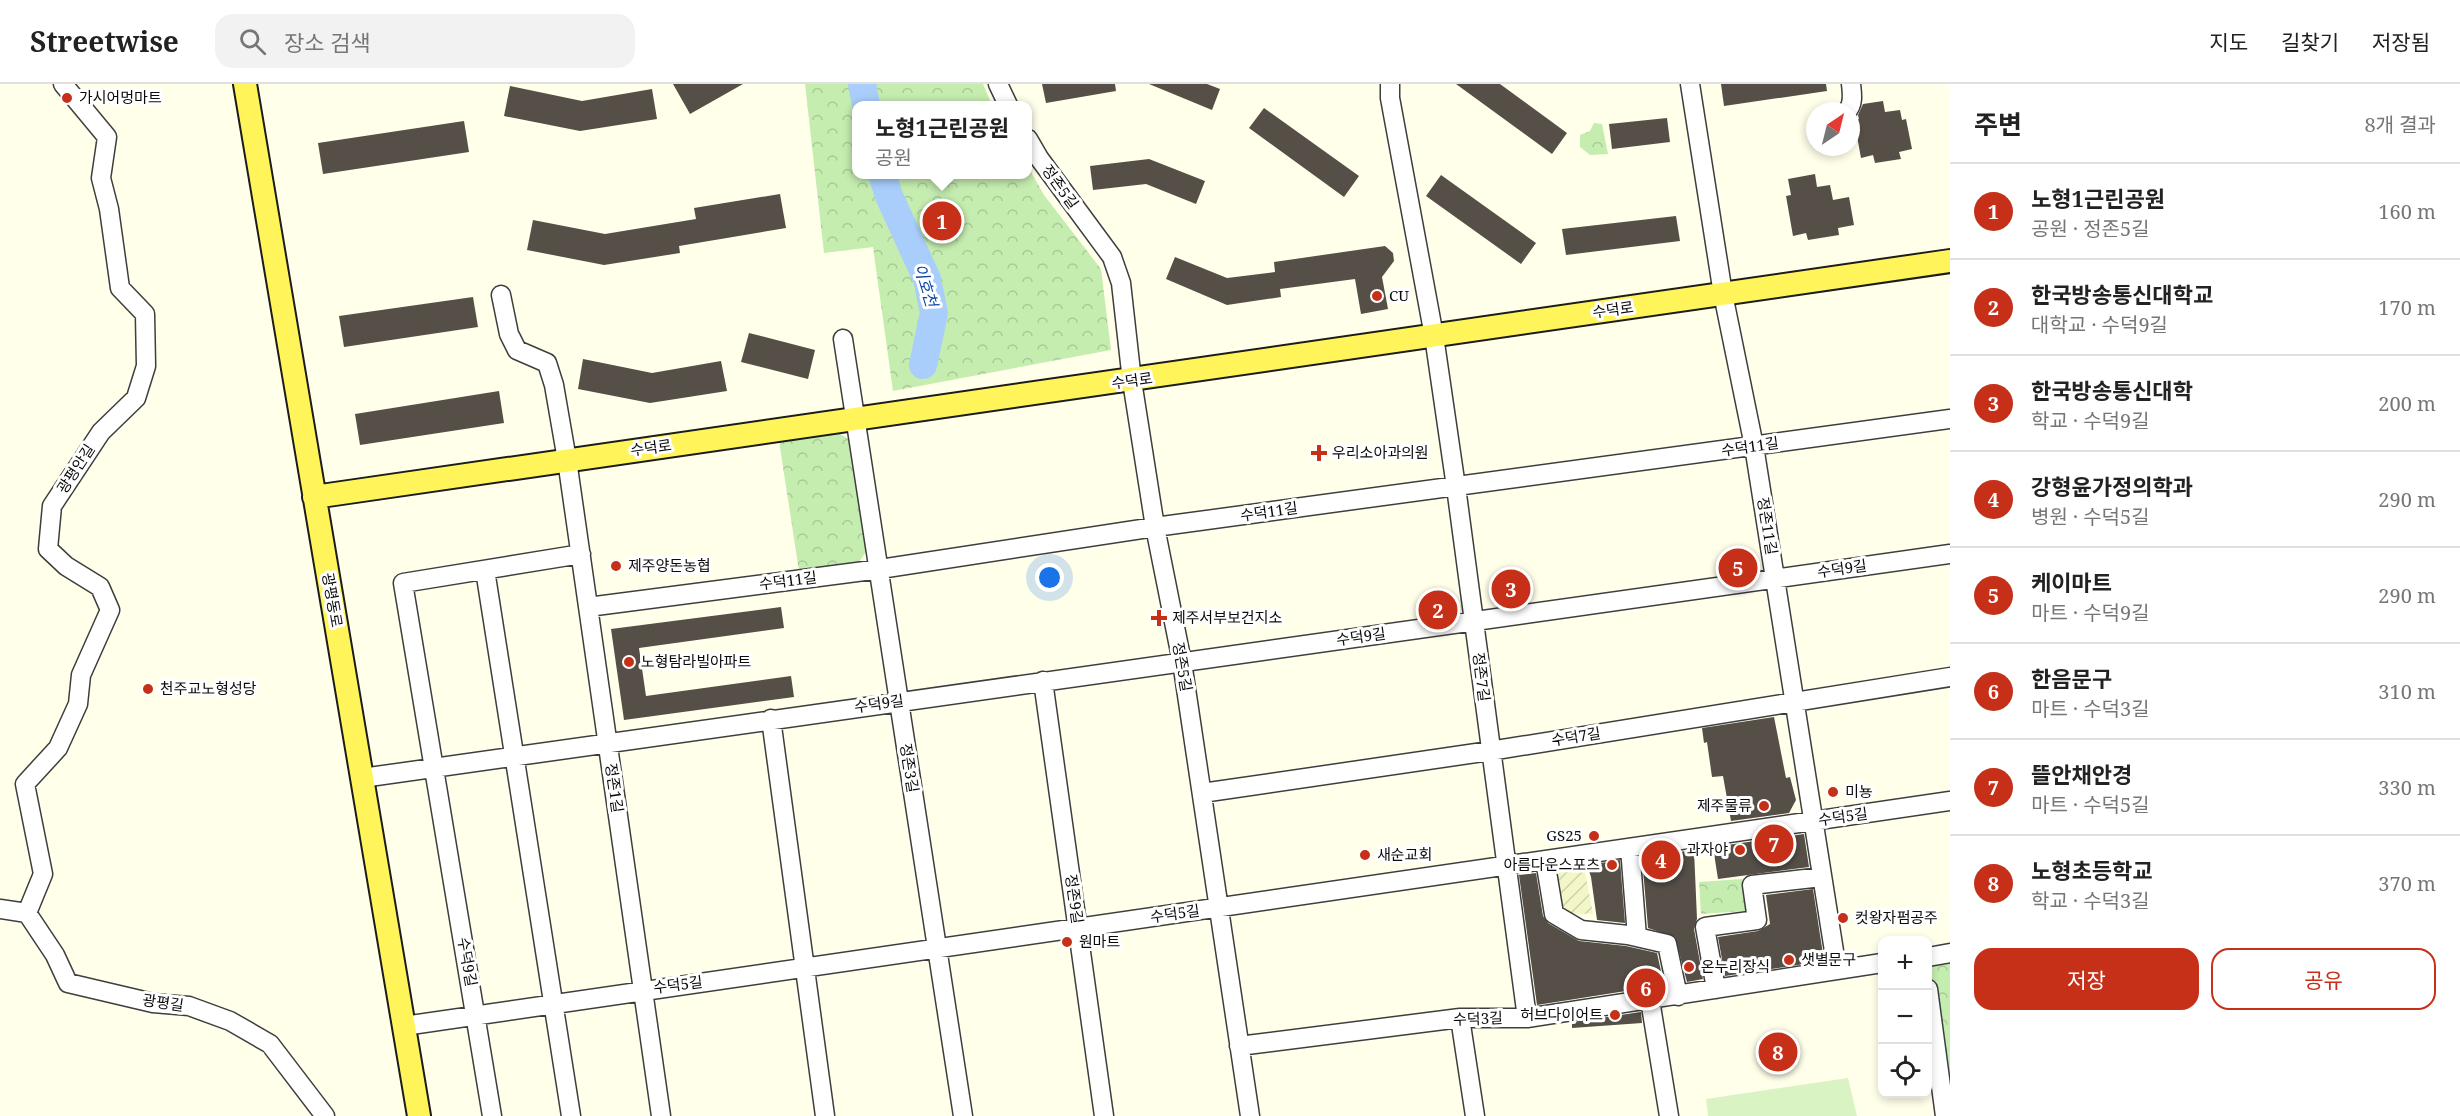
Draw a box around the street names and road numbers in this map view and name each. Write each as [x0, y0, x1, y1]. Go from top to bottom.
street label: 정존5길 [1038, 160, 1084, 212]
street label: 수덕로 [1591, 296, 1635, 322]
street label: 수덕로 [1110, 367, 1154, 393]
street label: 수덕11길 [1720, 432, 1780, 460]
street label: 수덕로 [629, 434, 673, 460]
street label: 광평안길 [52, 440, 99, 497]
street label: 정존11길 [1754, 496, 1782, 556]
street label: 수덕11길 [1239, 497, 1299, 525]
street label: 수덕9길 [1816, 555, 1868, 581]
street label: 수덕11길 [758, 567, 818, 593]
street label: 광평동로 [318, 571, 348, 629]
street label: 수덕9길 [1335, 623, 1387, 649]
street label: 정존5길 [1169, 641, 1197, 693]
street label: 정존7길 [1469, 651, 1495, 703]
street label: 수덕9길 [853, 690, 905, 716]
street label: 수덕7길 [1550, 722, 1602, 750]
street label: 정존3길 [896, 742, 924, 794]
street label: 정존1길 [602, 762, 628, 814]
street label: 수덕5길 [1817, 803, 1869, 829]
street label: 정존9길 [1062, 873, 1088, 925]
street label: 수덕5길 [1149, 900, 1201, 926]
street label: 수덕9길 [454, 936, 482, 988]
street label: 수덕5길 [652, 971, 704, 997]
street label: 광평길 [141, 989, 185, 1015]
street label: 수덕3길 [1453, 1007, 1503, 1029]

